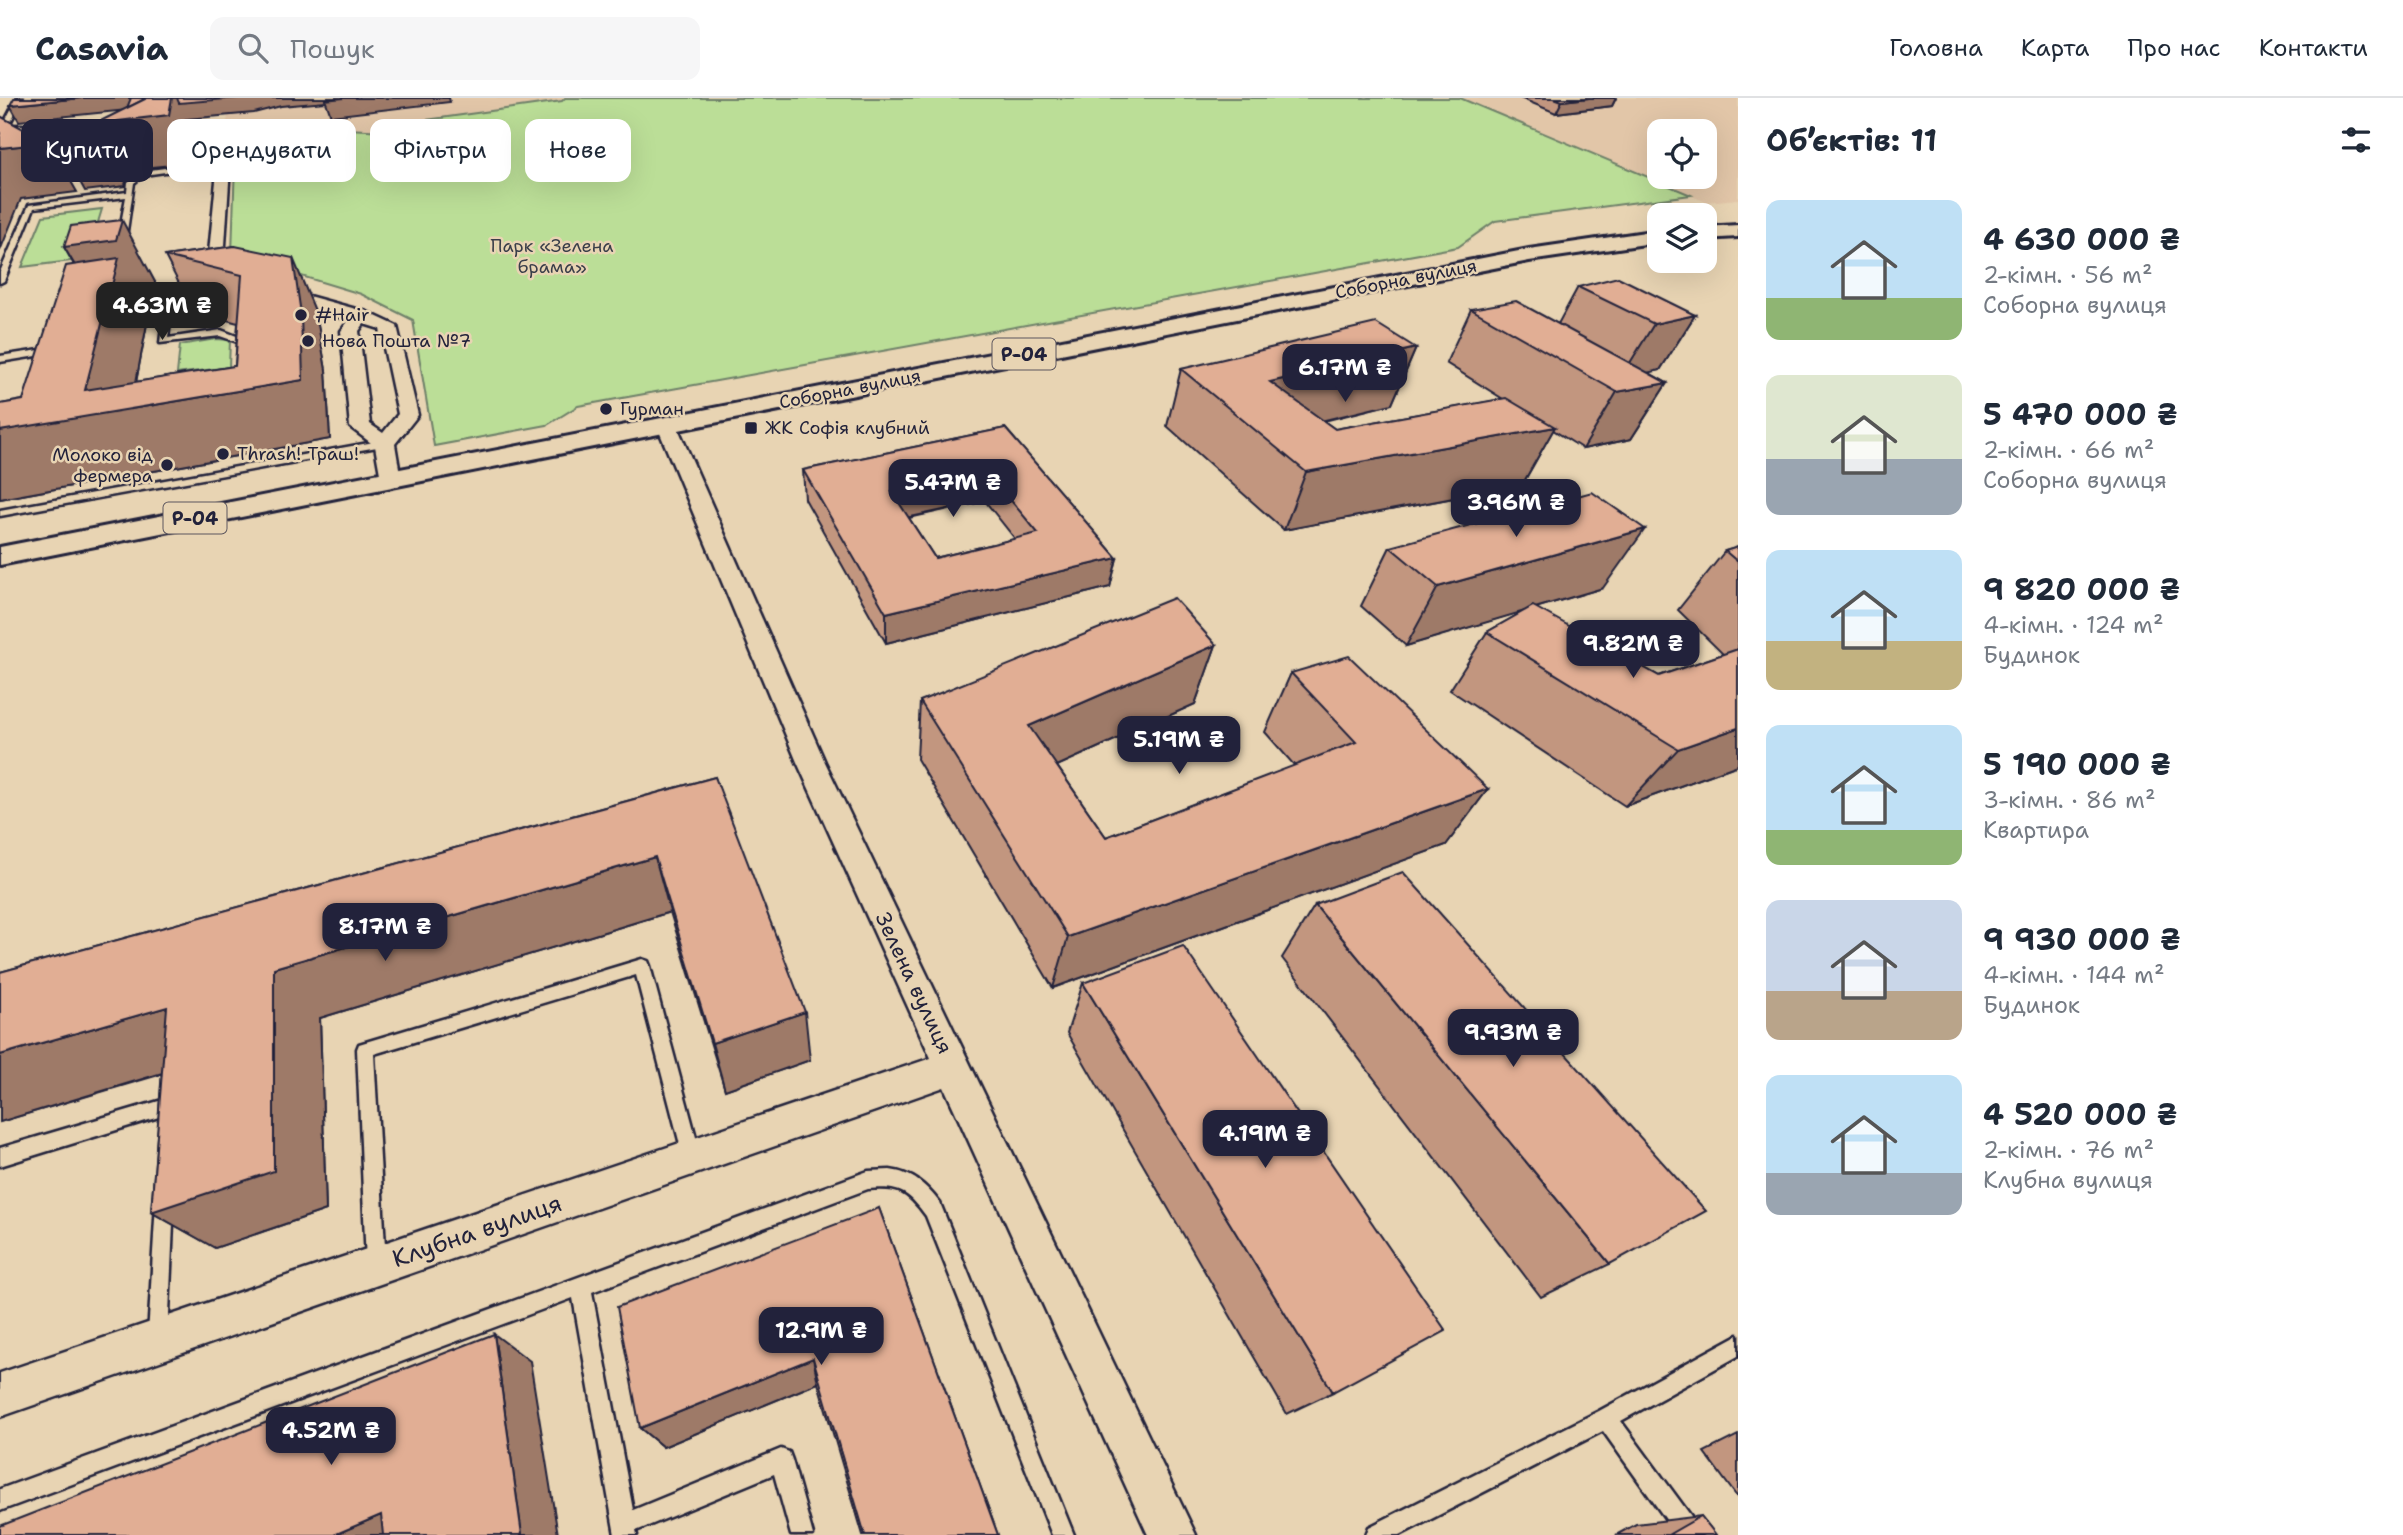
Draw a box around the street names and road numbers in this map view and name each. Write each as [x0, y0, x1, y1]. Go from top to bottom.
street label: Соборна вулиця [1333, 253, 1479, 305]
road number: Р-04 [992, 338, 1056, 370]
street label: Соборна вулиця [777, 363, 923, 415]
road number: Р-04 [164, 502, 227, 534]
street label: Зелена вулиця [869, 908, 959, 1058]
street label: Клубна вулиця [388, 1187, 566, 1275]

